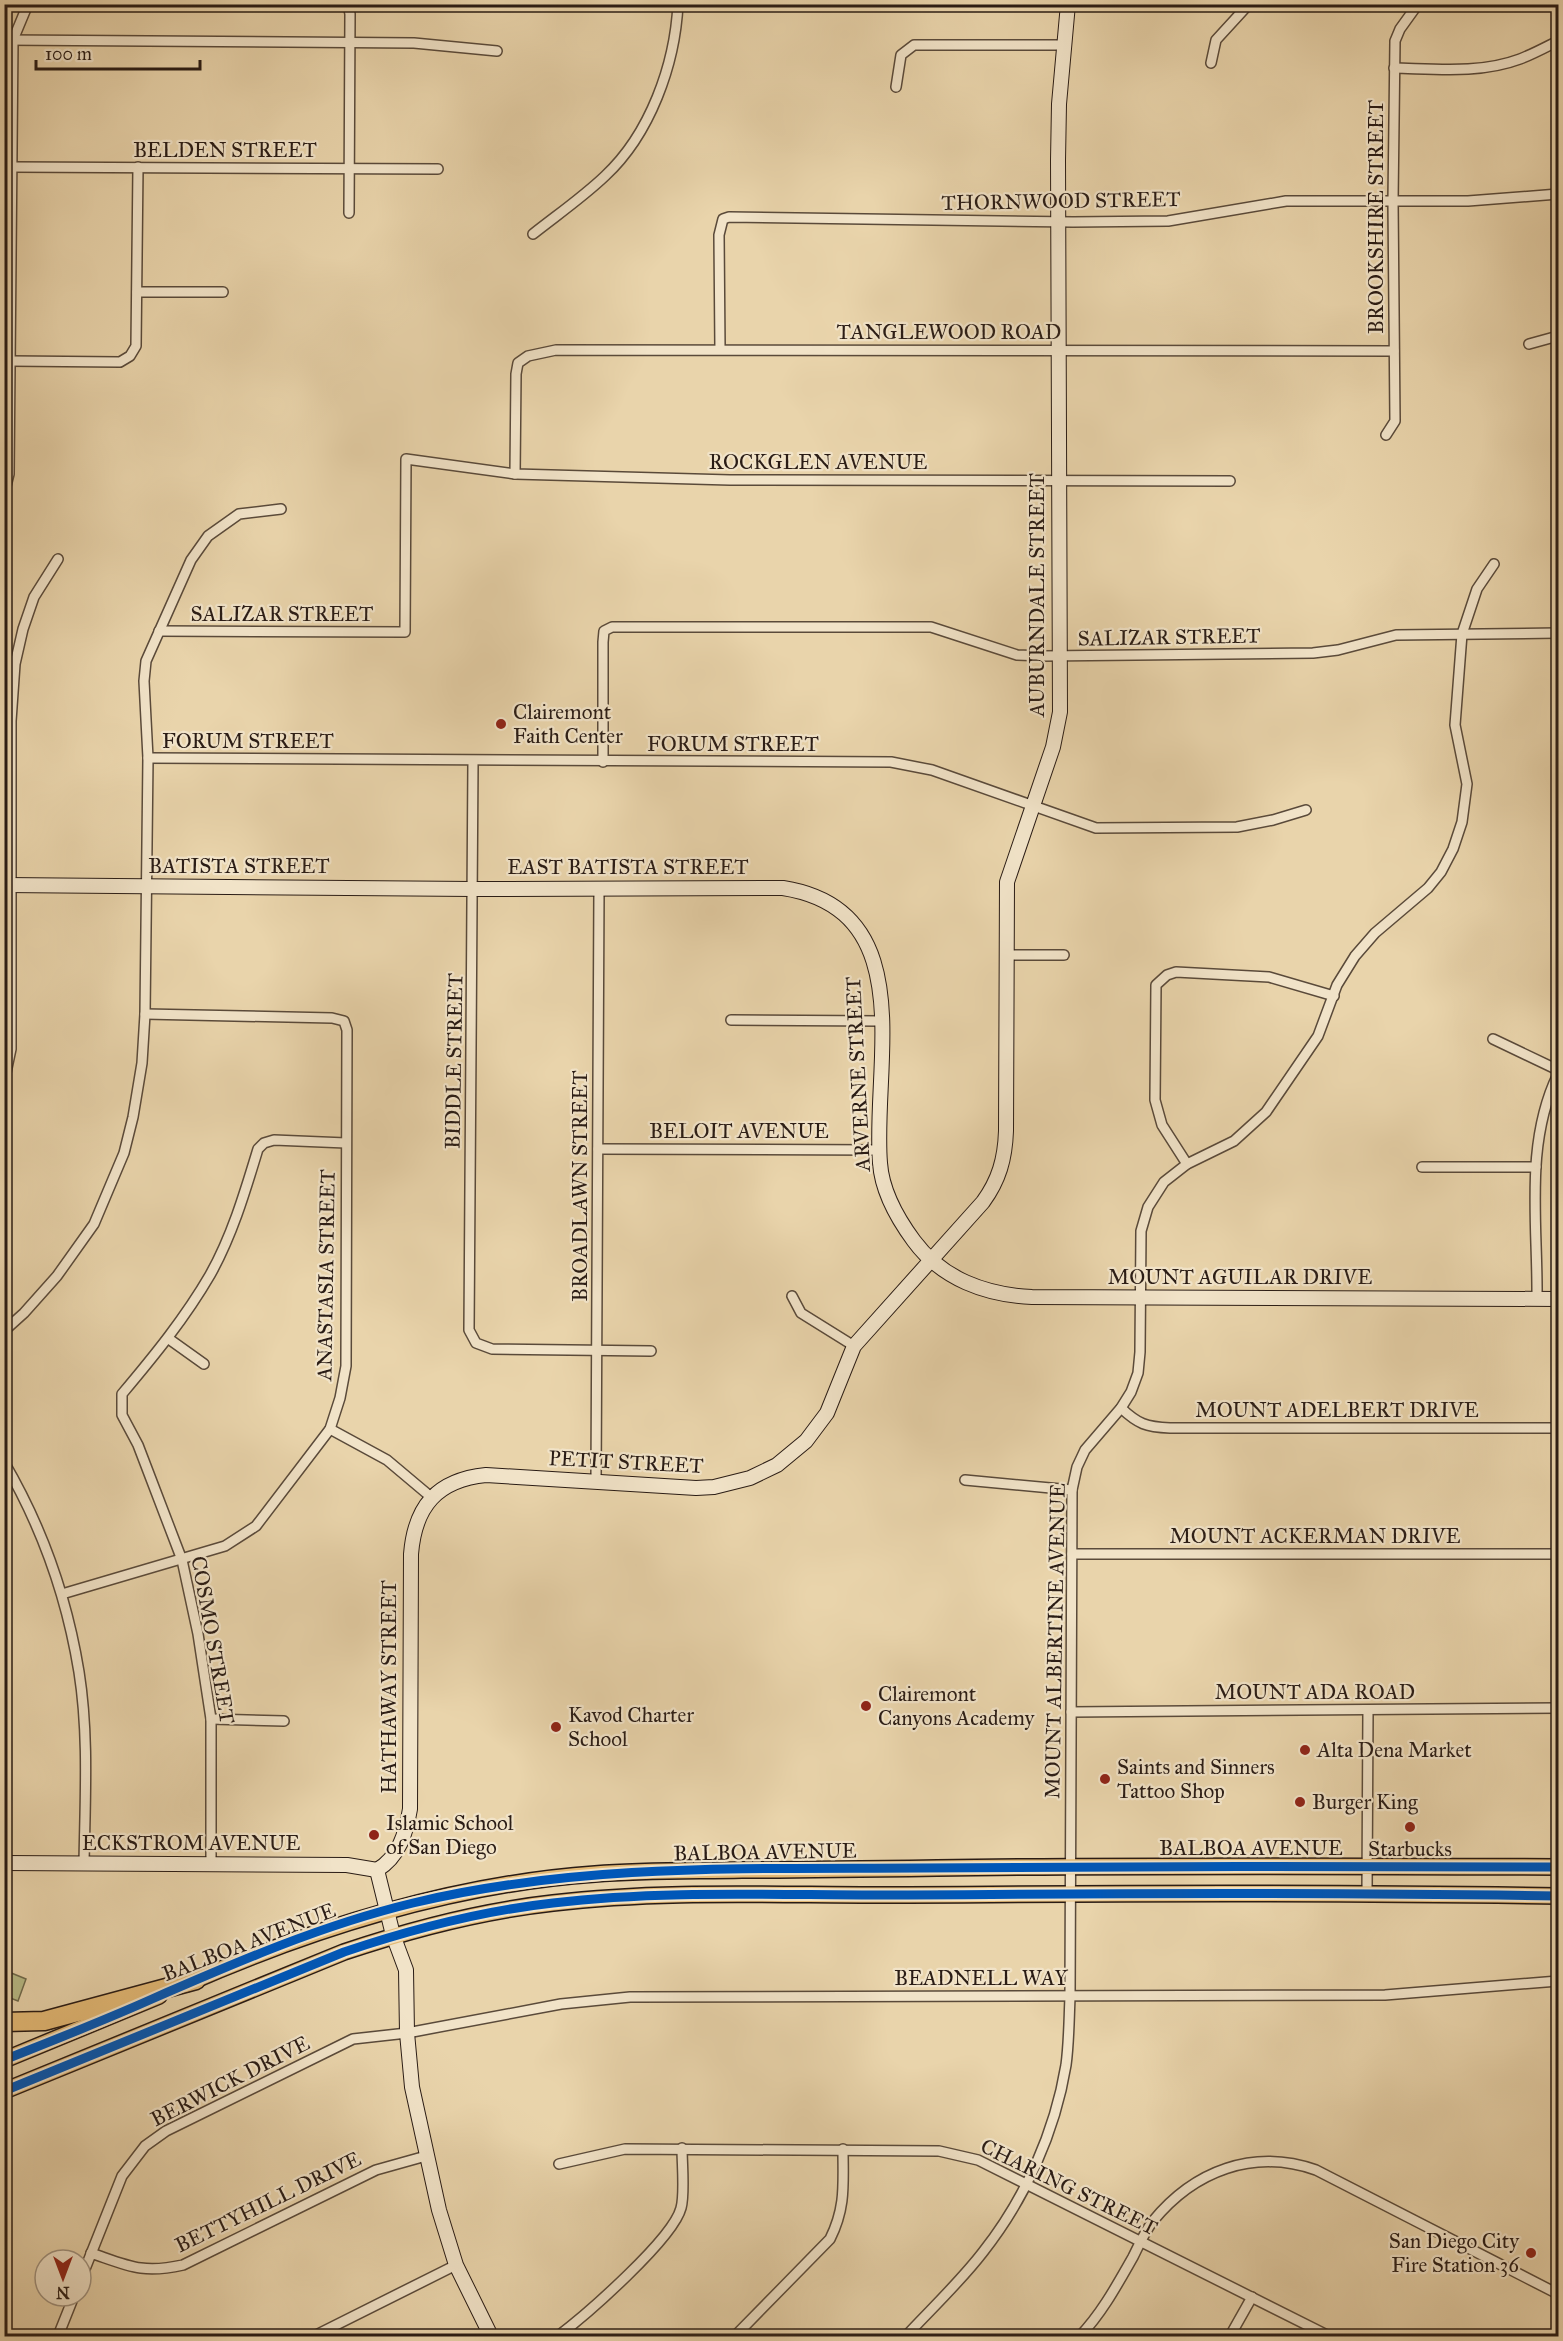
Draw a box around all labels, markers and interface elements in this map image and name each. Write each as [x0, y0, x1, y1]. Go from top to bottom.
scale bar [36, 33, 200, 71]
text: 100 m [45, 43, 92, 65]
street label: BROOKSHIRE STREET [1363, 100, 1389, 334]
street label: BELDEN STREET [133, 137, 317, 163]
street label: THORNWOOD STREET [941, 186, 1181, 216]
street label: TANGLEWOOD ROAD [837, 319, 1061, 345]
street label: ROCKGLEN AVENUE [709, 449, 927, 475]
street label: AUBURNDALE STREET [1024, 473, 1050, 718]
street label: SALIZAR STREET [190, 601, 374, 627]
street label: SALIZAR STREET [1077, 622, 1261, 652]
place label: Clairemont Faith Center [513, 699, 623, 749]
marker: Clairemont Faith Center [494, 717, 508, 731]
street label: FORUM STREET [162, 728, 334, 754]
street label: FORUM STREET [647, 731, 819, 757]
street label: BATISTA STREET [148, 853, 330, 879]
street label: EAST BATISTA STREET [507, 854, 749, 880]
street label: BIDDLE STREET [439, 973, 469, 1149]
street label: ARVERNE STREET [840, 976, 876, 1173]
street label: BROADLAWN STREET [567, 1070, 593, 1302]
street label: BELOIT AVENUE [649, 1118, 829, 1144]
street label: ANASTASIA STREET [311, 1169, 341, 1382]
street label: MOUNT AGUILAR DRIVE [1108, 1264, 1372, 1290]
street label: MOUNT ADELBERT DRIVE [1195, 1397, 1479, 1423]
street label: PETIT STREET [548, 1445, 704, 1479]
street label: MOUNT ALBERTINE AVENUE [1039, 1483, 1071, 1799]
street label: MOUNT ACKERMAN DRIVE [1169, 1523, 1461, 1549]
street label: COSMO STREET [185, 1554, 241, 1726]
street label: HATHAWAY STREET [376, 1580, 402, 1794]
street label: MOUNT ADA ROAD [1215, 1679, 1415, 1705]
place label: Clairemont Canyons Academy [878, 1681, 1035, 1731]
marker: Clairemont Canyons Academy [859, 1699, 873, 1713]
place label: Kavod Charter School [568, 1702, 694, 1752]
marker: Kavod Charter School [549, 1720, 563, 1734]
place label: Alta Dena Market [1316, 1737, 1472, 1763]
marker: Alta Dena Market [1298, 1743, 1312, 1757]
place label: Saints and Sinners Tattoo Shop [1117, 1754, 1275, 1804]
marker: Saints and Sinners Tattoo Shop [1098, 1772, 1112, 1786]
place label: Burger King [1312, 1789, 1418, 1815]
marker: Burger King [1293, 1795, 1307, 1809]
place label: Islamic School of San Diego [386, 1810, 514, 1860]
marker: Starbucks [1403, 1820, 1417, 1834]
marker: Islamic School of San Diego [367, 1828, 381, 1842]
street label: ECKSTROM AVENUE [82, 1830, 300, 1856]
street label: BALBOA AVENUE [1159, 1835, 1343, 1861]
place label: Starbucks [1368, 1836, 1452, 1862]
street label: BALBOA AVENUE [673, 1837, 857, 1867]
street label: BALBOA AVENUE [159, 1897, 339, 1987]
street label: BEADNELL WAY [894, 1965, 1068, 1991]
street label: BERWICK DRIVE [146, 2030, 314, 2132]
street label: CHARING STREET [976, 2133, 1162, 2241]
street label: BETTYHILL DRIVE [171, 2146, 365, 2258]
place label: San Diego City Fire Station 36 [1389, 2228, 1520, 2278]
marker: San Diego City Fire Station 36 [1524, 2246, 1538, 2260]
north arrow [33, 2248, 93, 2308]
text: N [56, 2283, 70, 2302]

